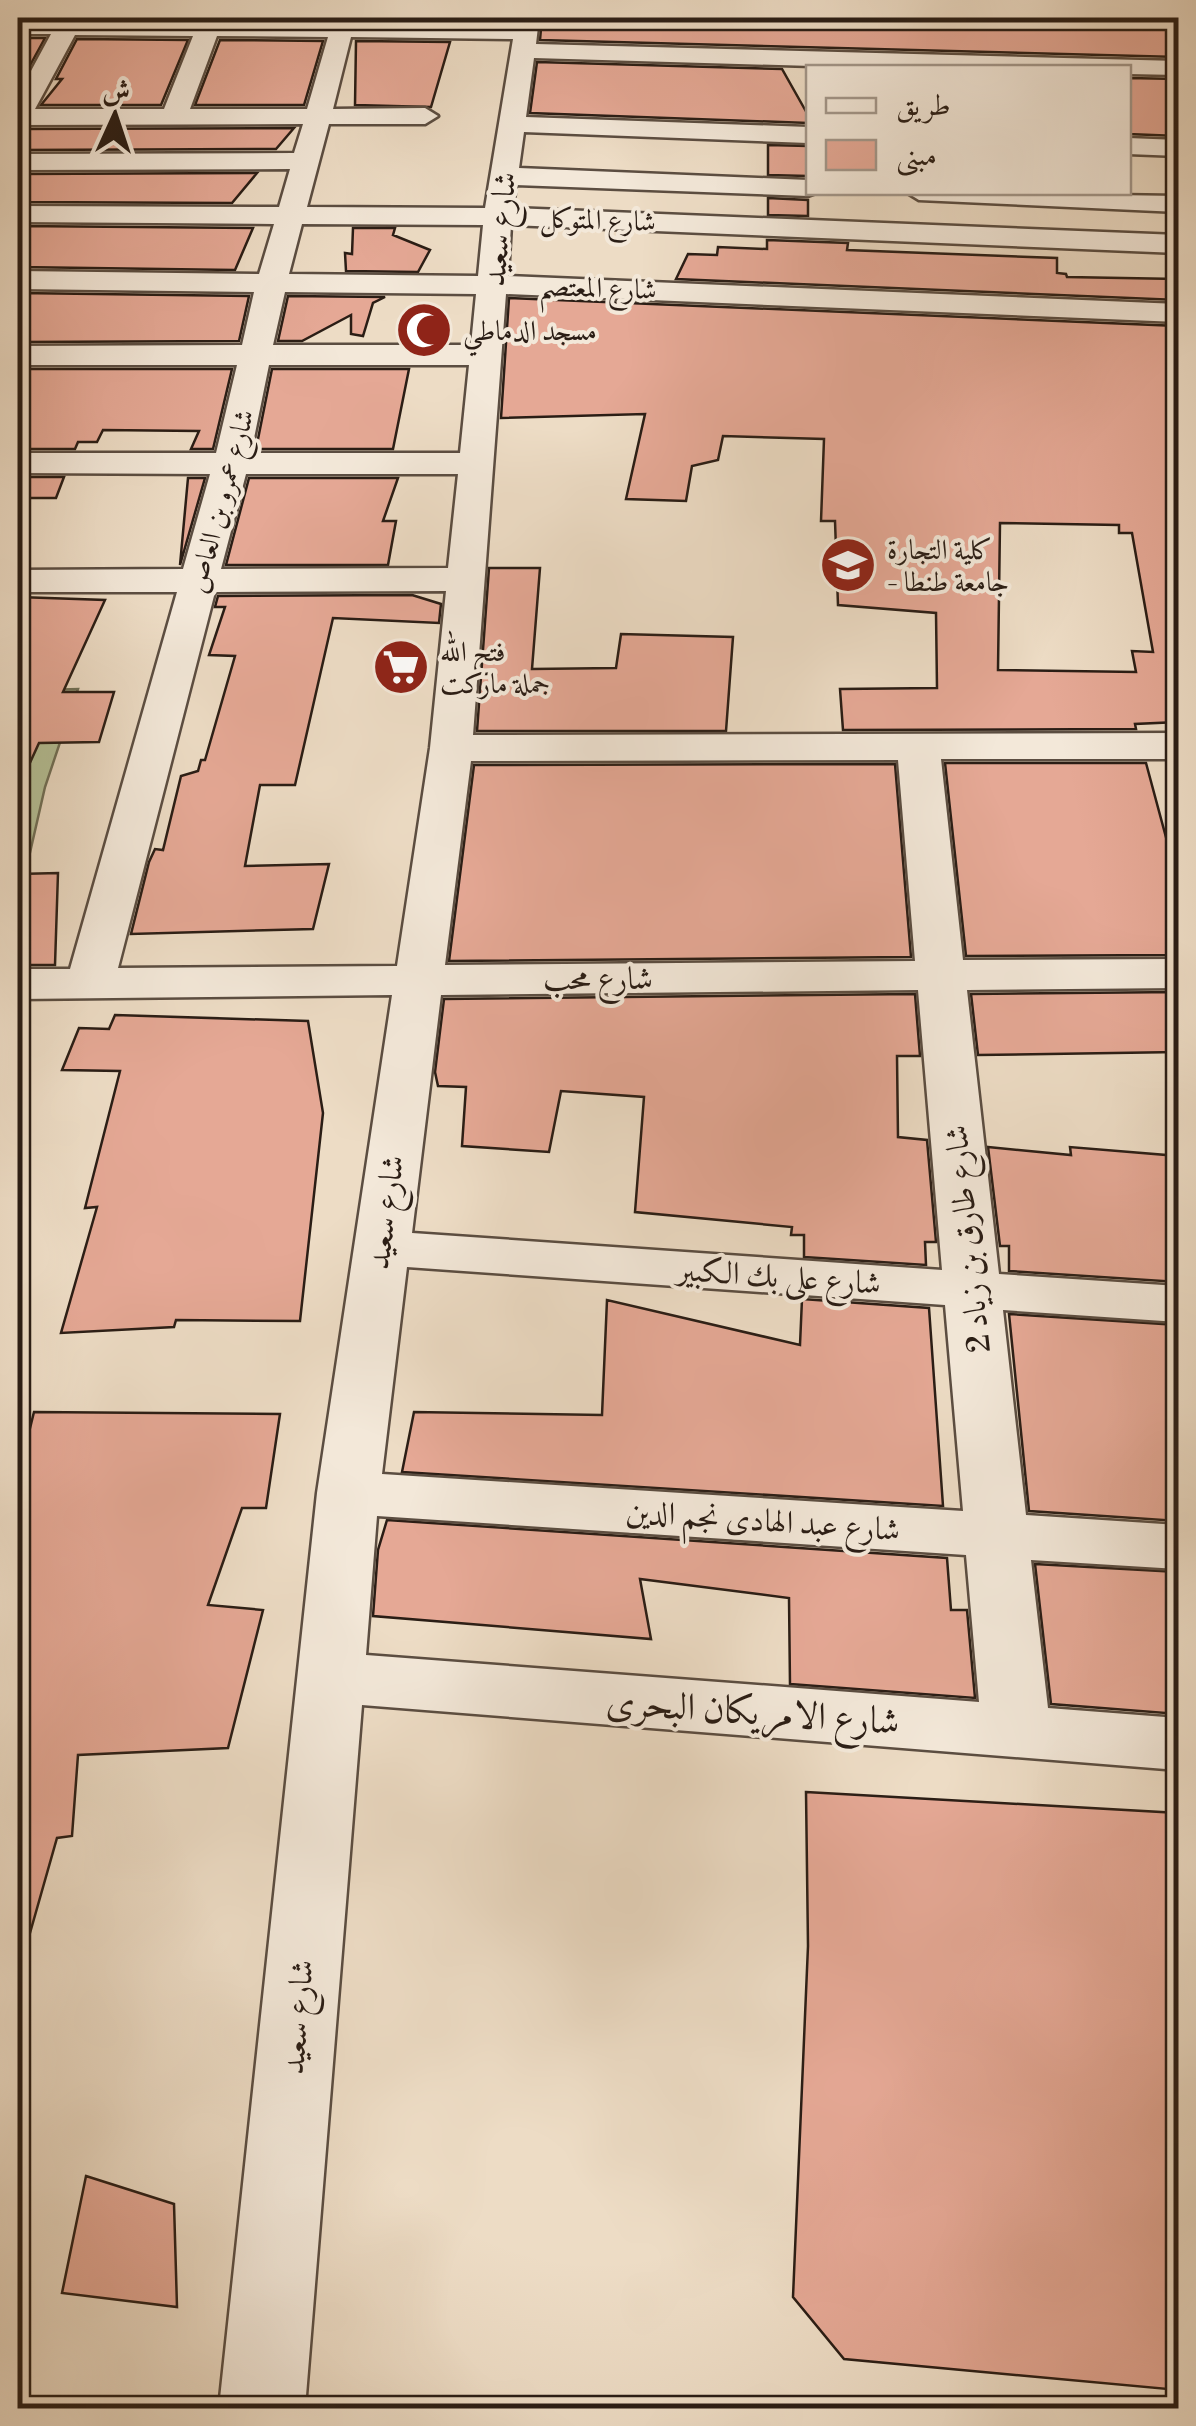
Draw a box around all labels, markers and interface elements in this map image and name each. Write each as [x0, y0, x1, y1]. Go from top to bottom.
north arrow [65, 65, 165, 165]
legend [806, 65, 1131, 195]
text: ش [101, 73, 131, 110]
text: طريق [896, 87, 951, 125]
text: مبنى [896, 137, 937, 177]
street label: شارع سعيد [474, 170, 532, 289]
street label: شارع المتوكل [539, 201, 657, 245]
street label: شارع المعتصم [538, 269, 657, 317]
mosque icon: مسجد الدماطي [394, 300, 454, 360]
place label: مسجد الدماطي [463, 314, 597, 357]
street label: شارع عمرو بن العاص [180, 406, 268, 598]
place label: كلية التجارة - جامعة طنطا [887, 533, 1009, 600]
school or university icon: كلية التجارة - جامعة طنطا [818, 535, 878, 595]
place label: فتح الله جملة ماركت [440, 630, 550, 702]
supermarket icon: فتح الله جملة ماركت [371, 637, 431, 697]
street label: شارع محب [543, 959, 653, 1005]
street label: شارع طارق بن زياد 2 [936, 1122, 1006, 1355]
street label: شارع سعيد [358, 1152, 420, 1273]
street label: شارع على بك الكبير [672, 1250, 882, 1310]
street label: شارع عبد الهادى نجم الدين [624, 1491, 901, 1560]
street label: شارع الامريكان البحرى [604, 1679, 901, 1752]
street label: شارع سعيد [273, 1958, 329, 2077]

